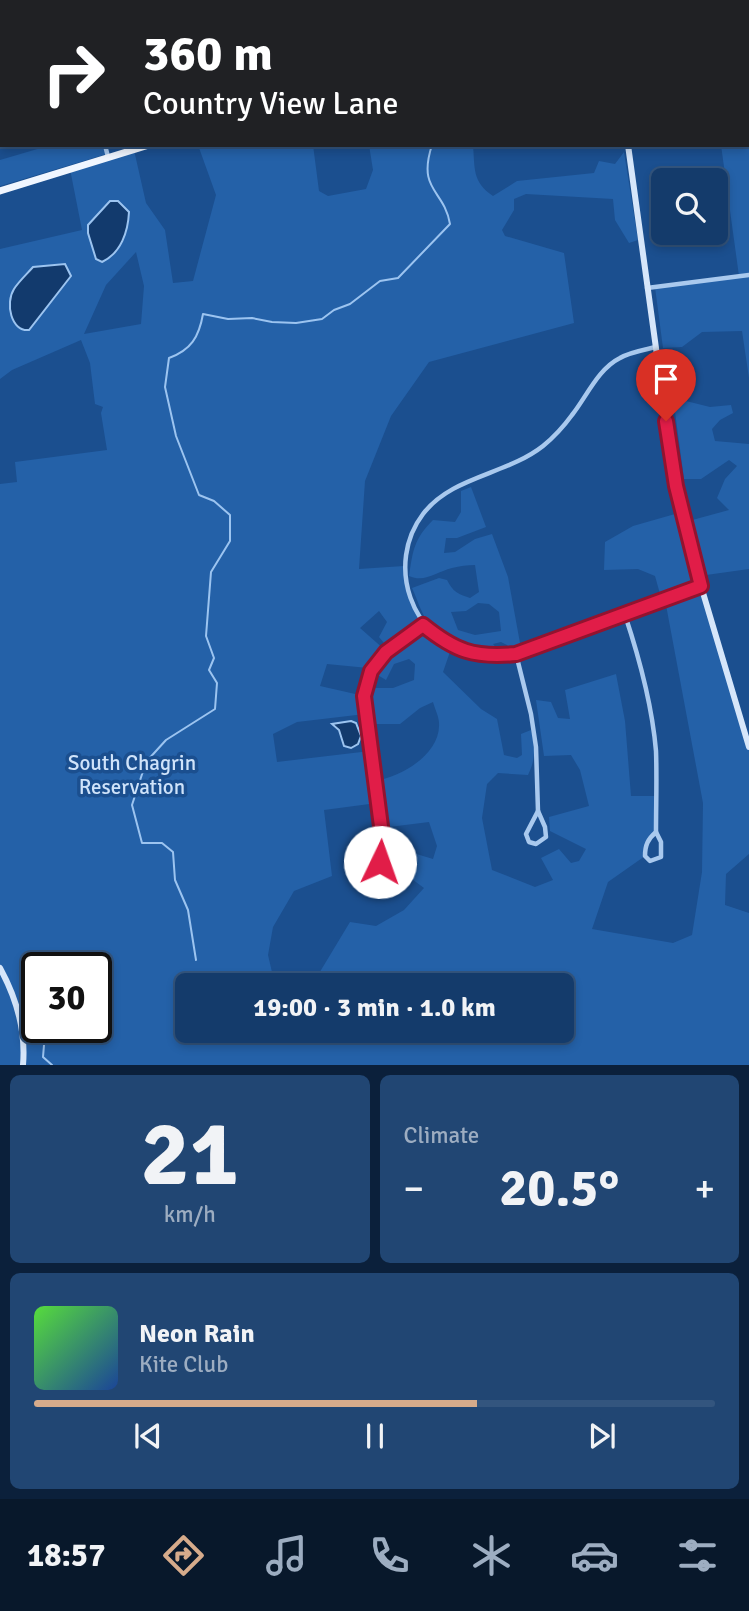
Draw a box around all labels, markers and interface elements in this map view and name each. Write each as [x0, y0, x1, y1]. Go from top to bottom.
text: 360 m [143, 24, 273, 84]
icon: right [28, 28, 119, 119]
text: Country View Lane [143, 84, 398, 123]
map controls [651, 168, 728, 245]
button: search [651, 168, 728, 245]
pin [636, 349, 696, 421]
icon: arrive [647, 360, 685, 398]
park label: South Chagrin Reservation [68, 750, 196, 800]
position arrow [343, 825, 417, 899]
speed limit sign: 30 [21, 952, 112, 1043]
text: 19:00 · 3 min · 1.0 km [253, 992, 496, 1024]
text: 21 [141, 1098, 239, 1211]
text: Climate [404, 1121, 479, 1150]
text: 20.5° [499, 1156, 619, 1220]
text: − [404, 1165, 424, 1212]
text: + [694, 1165, 715, 1212]
text: km/h [164, 1200, 216, 1229]
text: Neon Rain [139, 1318, 255, 1350]
text: Kite Club [139, 1350, 228, 1379]
icon: previous [129, 1417, 167, 1455]
icon: pause [356, 1417, 394, 1455]
icon: next [583, 1417, 621, 1455]
icon: directions [159, 1531, 208, 1580]
icon: music [262, 1531, 311, 1580]
icon: phone [365, 1531, 414, 1580]
icon: climate [467, 1531, 516, 1580]
icon: car [570, 1531, 619, 1580]
icon: filters [673, 1531, 722, 1580]
text: 18:57 [27, 1536, 105, 1575]

